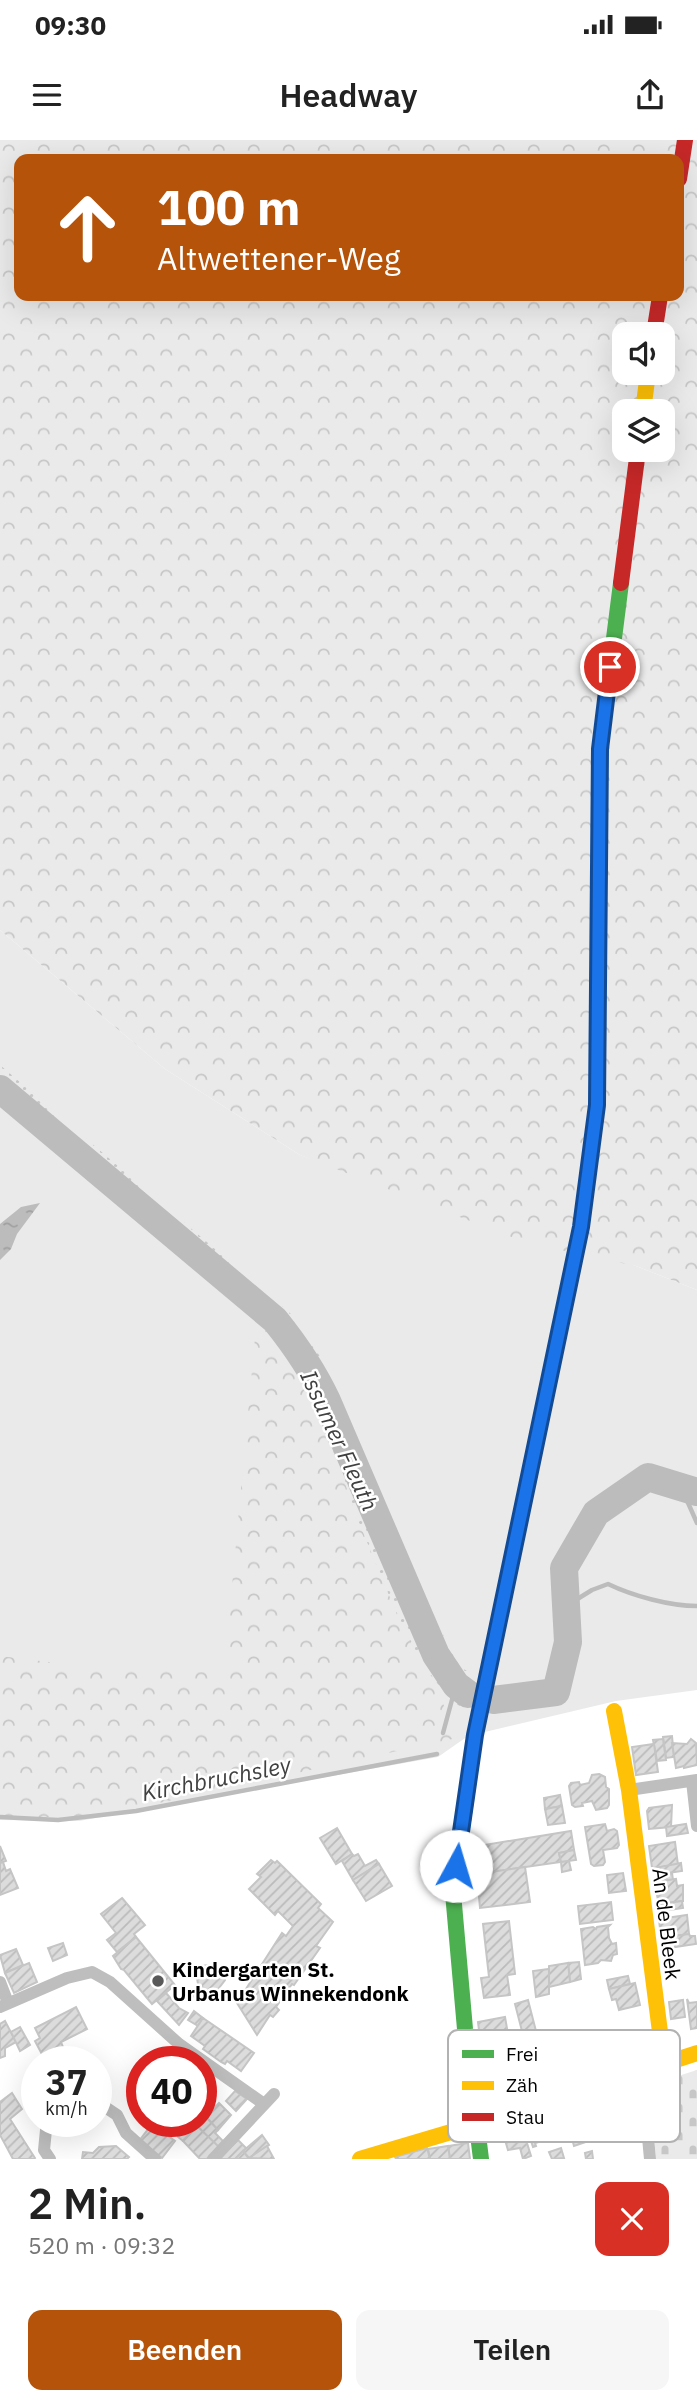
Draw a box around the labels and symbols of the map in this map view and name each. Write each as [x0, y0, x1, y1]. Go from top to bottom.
pin [580, 637, 640, 697]
water label: Issumer Fleuth [294, 1365, 386, 1515]
water label: Kirchbruchsley [139, 1749, 294, 1807]
position arrow [419, 1829, 493, 1903]
street label: An de Bleek [646, 1866, 688, 1982]
place label: Kindergarten St. Urbanus Winnekendonk [172, 1955, 410, 2007]
marker: Kindergarten St. Urbanus Winnekendonk [150, 1973, 166, 1989]
legend [448, 2030, 680, 2142]
text: Frei [506, 2042, 538, 2066]
speed limit sign: 40 [126, 2046, 217, 2137]
text: Zäh [506, 2073, 538, 2097]
text: Stau [506, 2105, 545, 2129]

